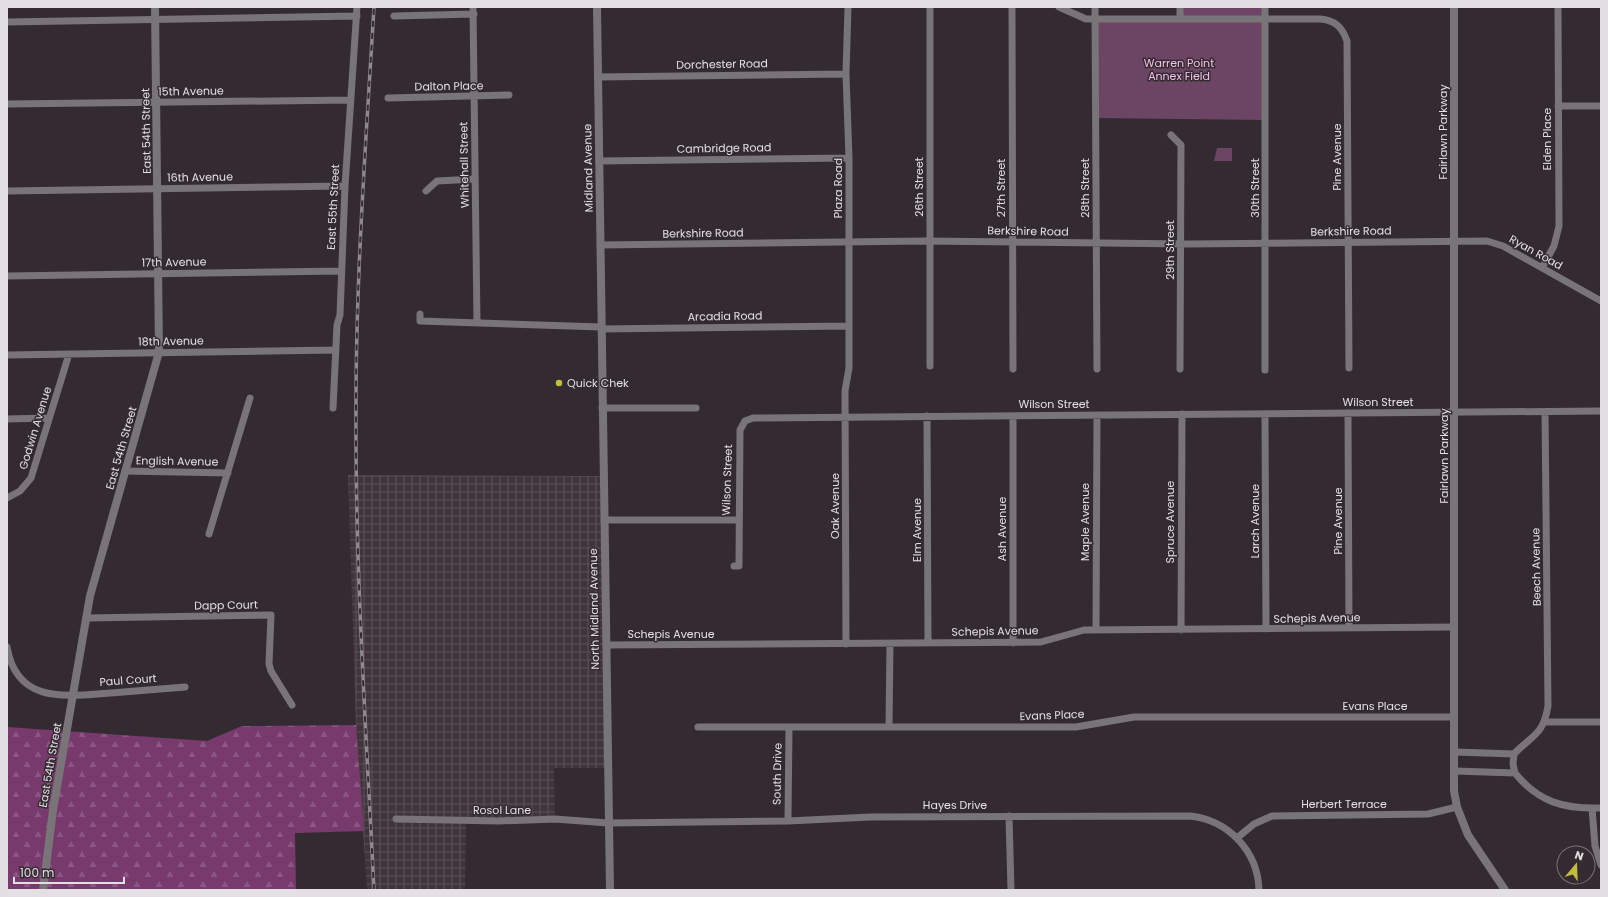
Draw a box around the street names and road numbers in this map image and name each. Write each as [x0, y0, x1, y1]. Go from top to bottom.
street label: Dorchester Road [676, 55, 768, 73]
street label: Dalton Place [414, 77, 484, 95]
street label: 15th Avenue [158, 82, 224, 100]
street label: Fairlawn Parkway [1435, 84, 1451, 180]
street label: East 54th Street [137, 88, 155, 174]
street label: Elden Place [1539, 108, 1555, 170]
street label: Whitehall Street [455, 122, 473, 208]
street label: Midland Avenue [579, 123, 597, 212]
street label: Pine Avenue [1329, 123, 1345, 191]
street label: Cambridge Road [677, 139, 771, 157]
street label: 26th Street [911, 157, 927, 217]
street label: Plaza Road [830, 158, 846, 218]
street label: 28th Street [1077, 158, 1093, 218]
street label: 30th Street [1247, 158, 1263, 218]
street label: 27th Street [993, 159, 1009, 217]
street label: East 55th Street [323, 164, 343, 250]
street label: 16th Avenue [167, 168, 233, 186]
street label: 29th Street [1162, 220, 1178, 280]
street label: Berkshire Road [987, 222, 1069, 240]
street label: Berkshire Road [1310, 222, 1392, 240]
street label: Berkshire Road [662, 224, 744, 242]
street label: Ryan Road [1506, 231, 1566, 273]
street label: 17th Avenue [141, 253, 207, 271]
street label: Arcadia Road [687, 307, 763, 325]
street label: 18th Avenue [138, 332, 204, 350]
street label: Godwin Avenue [15, 384, 55, 471]
street label: Wilson Street [1342, 394, 1414, 410]
street label: Wilson Street [1018, 396, 1090, 412]
street label: East 54th Street [101, 405, 141, 491]
street label: Fairlawn Parkway [1436, 408, 1452, 504]
street label: Wilson Street [718, 444, 736, 516]
street label: English Avenue [136, 452, 219, 470]
street label: Oak Avenue [827, 473, 843, 539]
street label: Spruce Avenue [1162, 480, 1178, 563]
street label: Maple Avenue [1077, 483, 1093, 561]
street label: Larch Avenue [1247, 484, 1263, 558]
street label: Pine Avenue [1330, 487, 1346, 555]
street label: Ash Avenue [994, 497, 1010, 561]
street label: Elm Avenue [909, 498, 925, 562]
street label: Beech Avenue [1527, 528, 1545, 606]
street label: North Midland Avenue [585, 548, 603, 670]
street label: Dapp Court [194, 596, 258, 614]
street label: Schepis Avenue [1273, 609, 1361, 627]
street label: Schepis Avenue [951, 622, 1039, 640]
street label: Schepis Avenue [627, 626, 715, 642]
street label: Paul Court [99, 670, 157, 690]
street label: Evans Place [1343, 698, 1408, 714]
street label: Evans Place [1019, 706, 1085, 724]
street label: East 54th Street [35, 721, 65, 809]
street label: South Drive [768, 743, 786, 805]
street label: Herbert Terrace [1301, 796, 1387, 812]
street label: Hayes Drive [923, 797, 987, 813]
street label: Rosol Lane [473, 802, 531, 818]

